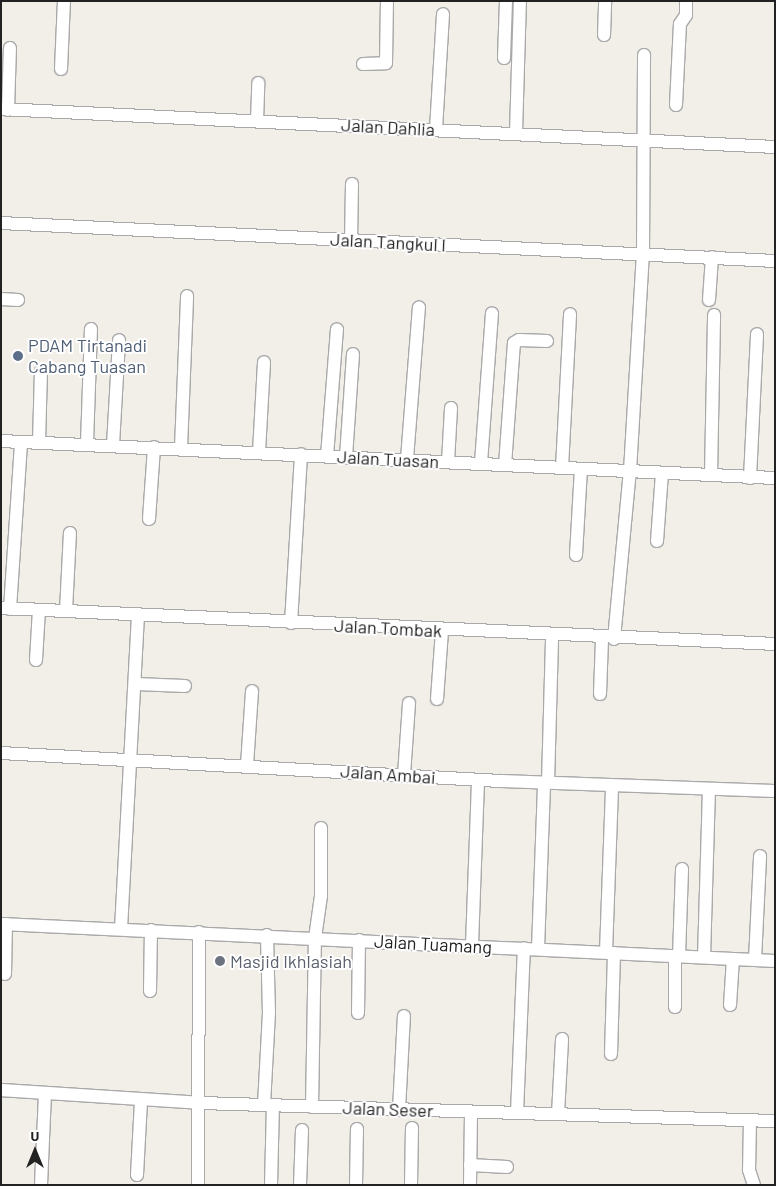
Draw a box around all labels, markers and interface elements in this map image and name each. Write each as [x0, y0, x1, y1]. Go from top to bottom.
street label: Jalan Dahlia [340, 114, 436, 140]
street label: Jalan Tangkul I [330, 228, 446, 256]
place label: PDAM Tirtanadi Cabang Tuasan [28, 335, 147, 378]
marker: PDAM Tirtanadi Cabang Tuasan [12, 350, 24, 362]
street label: Jalan Tuasan [336, 446, 440, 472]
street label: Jalan Tombak [334, 614, 442, 642]
street label: Jalan Ambai [340, 760, 436, 788]
street label: Jalan Tuamang [374, 930, 492, 958]
place label: Masjid Ikhlasiah [230, 950, 352, 972]
marker: Masjid Ikhlasiah [214, 955, 226, 967]
street label: Jalan Seser [342, 1097, 434, 1121]
north arrow [10, 1126, 60, 1176]
text: U [31, 1127, 39, 1144]

